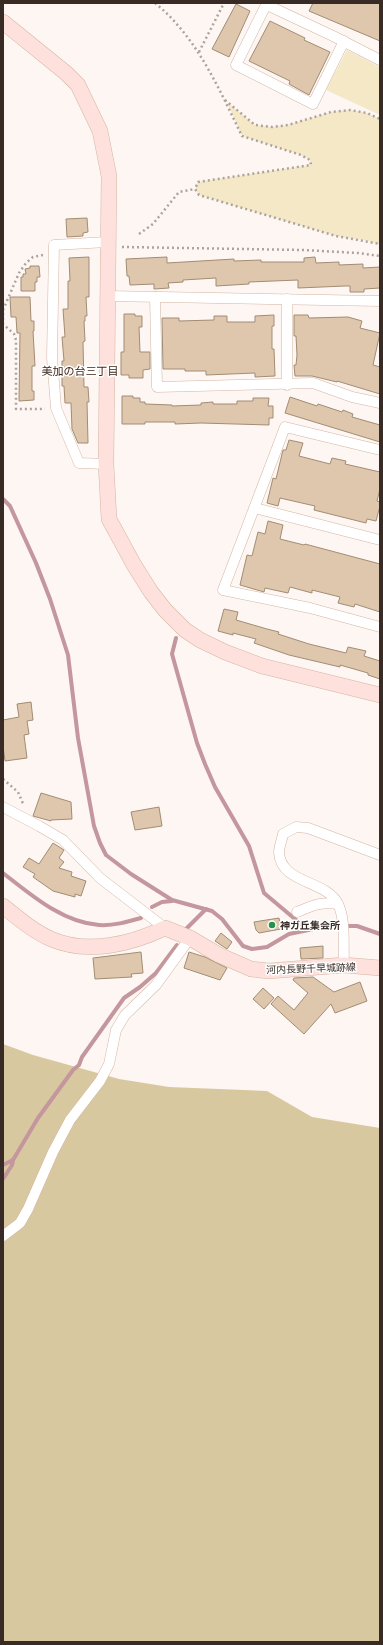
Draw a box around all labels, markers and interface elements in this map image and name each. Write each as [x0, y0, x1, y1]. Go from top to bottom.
district label: 美加の台三丁目 [42, 364, 119, 378]
place label: 神ガ丘集会所 [280, 919, 340, 932]
marker: 神ガ丘集会所 [267, 920, 277, 930]
street label: 河内長野千早城跡線 [266, 960, 356, 977]

